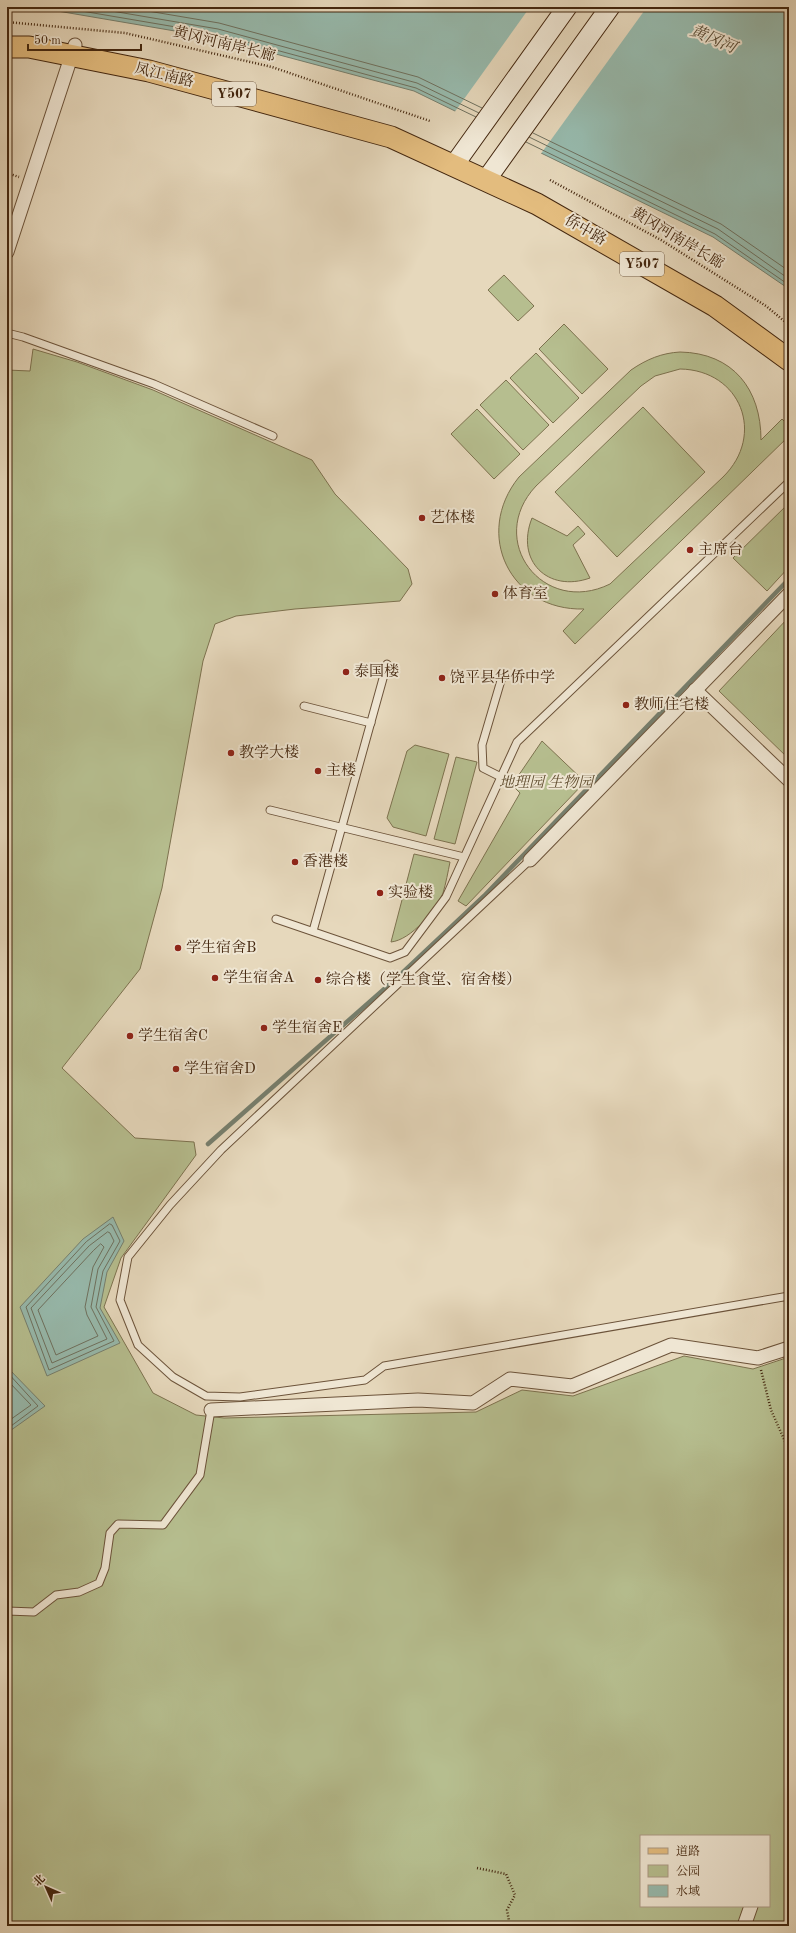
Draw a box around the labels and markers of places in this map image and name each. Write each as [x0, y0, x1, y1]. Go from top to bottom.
place label: 艺体楼 [430, 509, 475, 526]
marker: 艺体楼 [417, 513, 427, 523]
place label: 主席台 [698, 541, 743, 558]
marker: 主席台 [685, 545, 695, 555]
place label: 体育室 [503, 585, 548, 602]
marker: 体育室 [490, 589, 500, 599]
place label: 泰国楼 [354, 663, 399, 680]
marker: 泰国楼 [341, 667, 351, 677]
place label: 饶平县华侨中学 [450, 669, 555, 686]
marker: 饶平县华侨中学 [437, 673, 447, 683]
place label: 教师住宅楼 [634, 696, 709, 713]
marker: 教师住宅楼 [621, 700, 631, 710]
place label: 教学大楼 [239, 744, 299, 761]
marker: 教学大楼 [226, 748, 236, 758]
place label: 主楼 [326, 762, 356, 779]
marker: 主楼 [313, 766, 323, 776]
place label: 香港楼 [303, 853, 348, 870]
marker: 香港楼 [290, 857, 300, 867]
place label: 实验楼 [388, 884, 433, 901]
marker: 实验楼 [375, 888, 385, 898]
place label: 学生宿舍B [186, 939, 256, 956]
marker: 学生宿舍B [173, 943, 183, 953]
place label: 学生宿舍A [223, 969, 295, 986]
place label: 综合楼（学生食堂、宿舍楼） [326, 971, 521, 988]
marker: 学生宿舍A [210, 973, 220, 983]
marker: 综合楼（学生食堂、宿舍楼） [313, 975, 323, 985]
place label: 学生宿舍E [272, 1019, 342, 1036]
marker: 学生宿舍E [259, 1023, 269, 1033]
place label: 学生宿舍C [138, 1027, 208, 1044]
marker: 学生宿舍C [125, 1031, 135, 1041]
place label: 学生宿舍D [184, 1060, 256, 1077]
marker: 学生宿舍D [171, 1064, 181, 1074]

